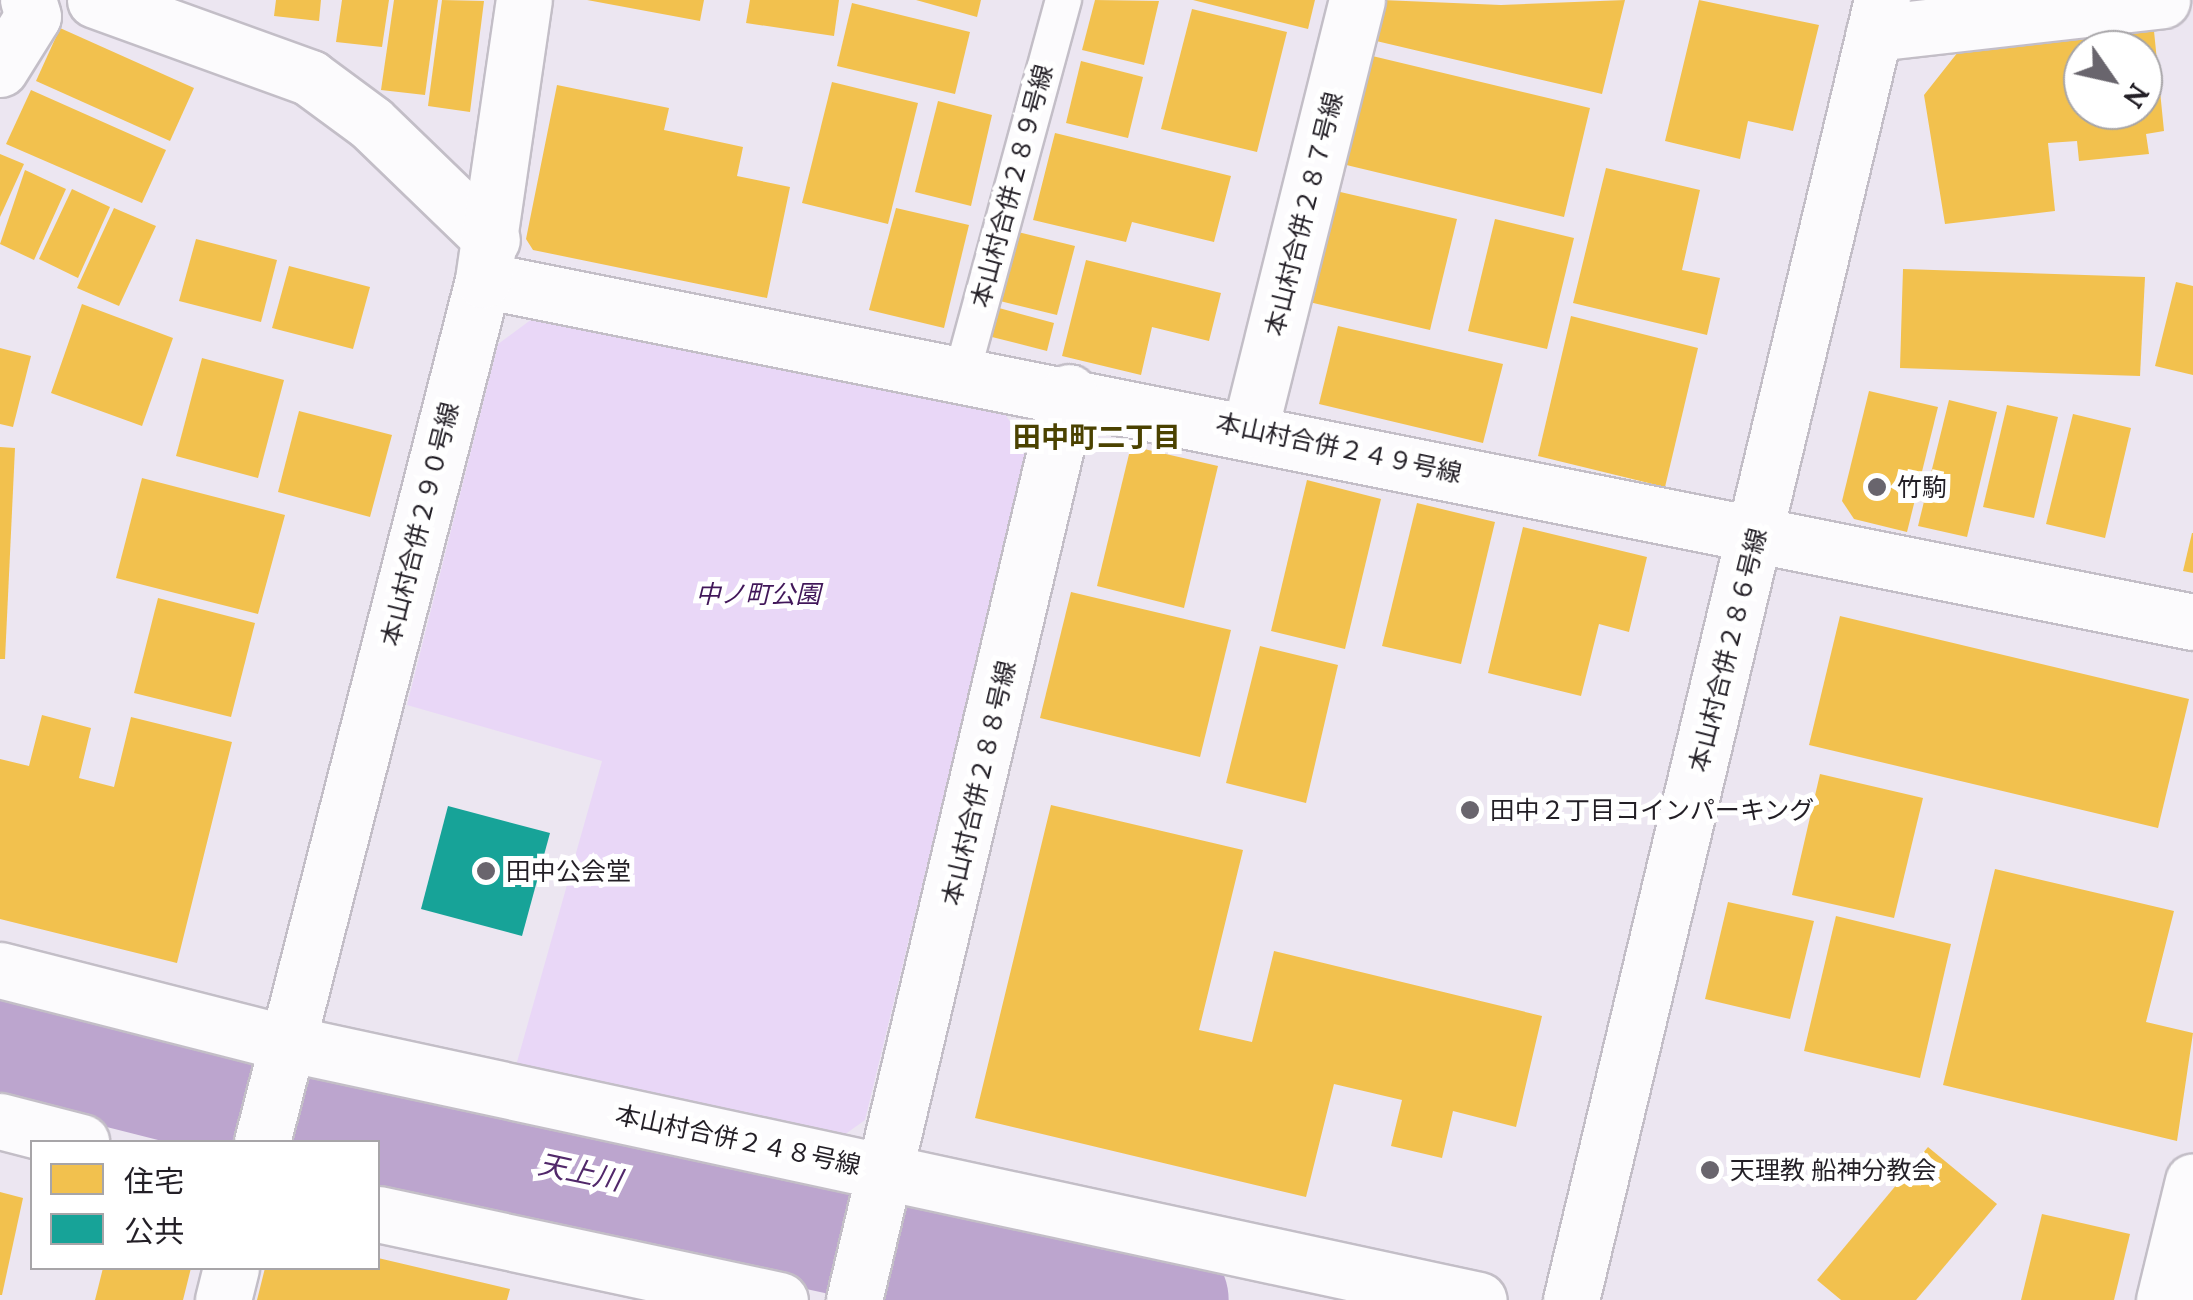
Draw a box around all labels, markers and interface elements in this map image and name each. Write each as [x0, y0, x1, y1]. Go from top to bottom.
north arrow [2063, 30, 2163, 130]
street label: 本山村合併２８９号線 [965, 61, 1059, 311]
text: N [2115, 77, 2157, 115]
street label: 本山村合併２８７号線 [1259, 89, 1349, 339]
street label: 本山村合併２９０号線 [375, 399, 465, 649]
street label: 本山村合併２４９号線 [1214, 407, 1464, 489]
district label: 田中町二丁目 [1013, 420, 1181, 454]
place label: 竹駒 [1897, 472, 1947, 502]
marker: 竹駒 [1866, 476, 1888, 498]
street label: 本山村合併２８６号線 [1683, 525, 1773, 775]
park label: 中ノ町公園 [696, 579, 820, 609]
street label: 本山村合併２８８号線 [936, 658, 1022, 908]
place label: 田中２丁目コインパーキング [1490, 795, 1815, 825]
marker: 田中２丁目コインパーキング [1459, 799, 1481, 821]
place label: 田中公会堂 [506, 856, 631, 886]
marker: 田中公会堂 [475, 860, 497, 882]
street label: 本山村合併２４８号線 [613, 1099, 863, 1181]
legend [30, 1140, 380, 1270]
water label: 天上川 [535, 1147, 625, 1197]
place label: 天理教 船神分教会 [1730, 1155, 1937, 1185]
marker: 天理教 船神分教会 [1699, 1159, 1721, 1181]
text: 住宅 [124, 1162, 184, 1200]
text: 公共 [124, 1212, 184, 1250]

